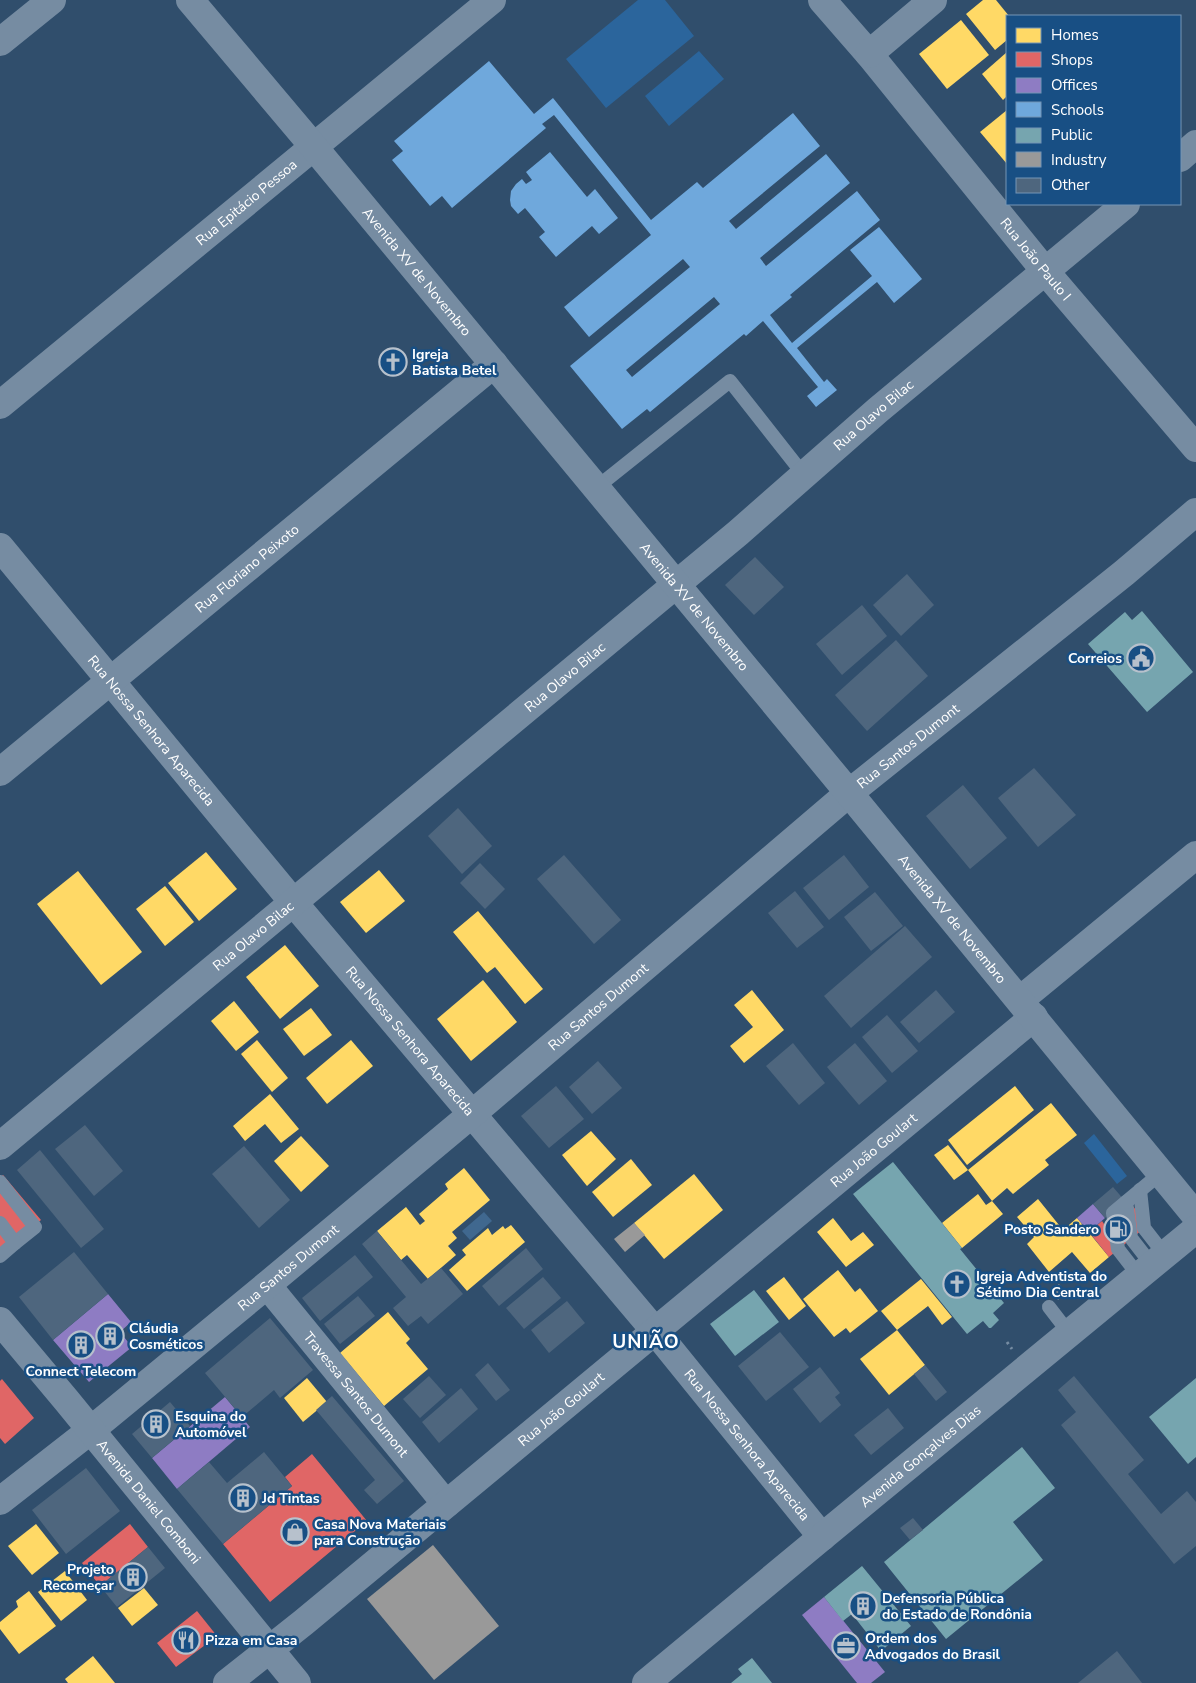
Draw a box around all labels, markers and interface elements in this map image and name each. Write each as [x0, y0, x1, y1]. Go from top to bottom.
legend [1006, 15, 1181, 205]
text: Homes [1051, 25, 1099, 45]
text: Shops [1051, 50, 1093, 70]
text: Offices [1051, 75, 1098, 95]
text: Schools [1051, 100, 1104, 120]
text: Public [1051, 125, 1092, 145]
text: Industry [1051, 150, 1107, 170]
street label: Rua Epitácio Pessoa [192, 155, 301, 250]
text: Other [1051, 175, 1090, 195]
street label: Avenida XV de Novembro [358, 203, 476, 340]
street label: Rua João Paulo I [996, 214, 1076, 305]
place label: Igreja Batista Betel [412, 345, 497, 380]
church icon: Igreja Batista Betel [378, 347, 408, 377]
street label: Rua Olavo Bilac [829, 375, 918, 455]
street label: Rua Floriano Peixoto [191, 519, 303, 617]
street label: Avenida XV de Novembro [636, 538, 754, 675]
street label: Rua Olavo Bilac [520, 637, 609, 716]
public building icon: Correios [1126, 643, 1156, 673]
place label: Correios [1068, 649, 1122, 668]
street label: Rua Nossa Senhora Aparecida [84, 651, 219, 810]
street label: Rua Santos Dumont [853, 699, 963, 793]
street label: Avenida XV de Novembro [894, 850, 1011, 988]
street label: Rua Olavo Bilac [209, 896, 298, 975]
street label: Rua Santos Dumont [544, 958, 652, 1055]
street label: Rua Nossa Senhora Aparecida [342, 962, 479, 1120]
street label: Rua João Goulart [826, 1108, 921, 1191]
fuel station icon: Posto Sandero [1103, 1214, 1133, 1244]
street label: Rua Santos Dumont [234, 1220, 343, 1315]
place label: Posto Sandero [1004, 1220, 1099, 1239]
place label: Igreja Adventista do Sétimo Dia Central [976, 1267, 1107, 1302]
church icon: Igreja Adventista do Sétimo Dia Central [942, 1269, 972, 1299]
place label: Cláudia Cosméticos [129, 1319, 203, 1354]
building icon: Cláudia Cosméticos [95, 1321, 125, 1351]
street label: Travessa Santos Dumont [299, 1328, 413, 1461]
district label: UNIÃO [612, 1329, 680, 1355]
building icon: Connect Telecom [66, 1330, 96, 1360]
place label: Connect Telecom [26, 1362, 136, 1381]
street label: Rua Nossa Senhora Aparecida [680, 1365, 814, 1525]
street label: Rua João Goulart [514, 1367, 608, 1451]
street label: Avenida Gonçalves Dias [856, 1400, 985, 1511]
place label: Esquina do Automóvel [175, 1407, 247, 1442]
building icon: Esquina do Automóvel [141, 1409, 171, 1439]
street label: Avenida Daniel Comboni [93, 1435, 205, 1568]
building icon: Jd Tintas [228, 1483, 258, 1513]
place label: Jd Tintas [261, 1489, 320, 1508]
place label: Casa Nova Materiais para Construção [314, 1515, 446, 1550]
shop icon: Casa Nova Materiais para Construção [280, 1517, 310, 1547]
place label: Projeto Recomeçar [43, 1560, 115, 1595]
building icon: Projeto Recomeçar [118, 1562, 148, 1592]
place label: Defensoria Pública do Estado de Rondônia [882, 1589, 1032, 1624]
building icon: Defensoria Pública do Estado de Rondônia [848, 1591, 878, 1621]
restaurant icon: Pizza em Casa [171, 1625, 201, 1655]
place label: Ordem dos Advogados do Brasil [865, 1629, 1001, 1664]
place label: Pizza em Casa [205, 1631, 297, 1650]
office icon: Ordem dos Advogados do Brasil [831, 1631, 861, 1661]

